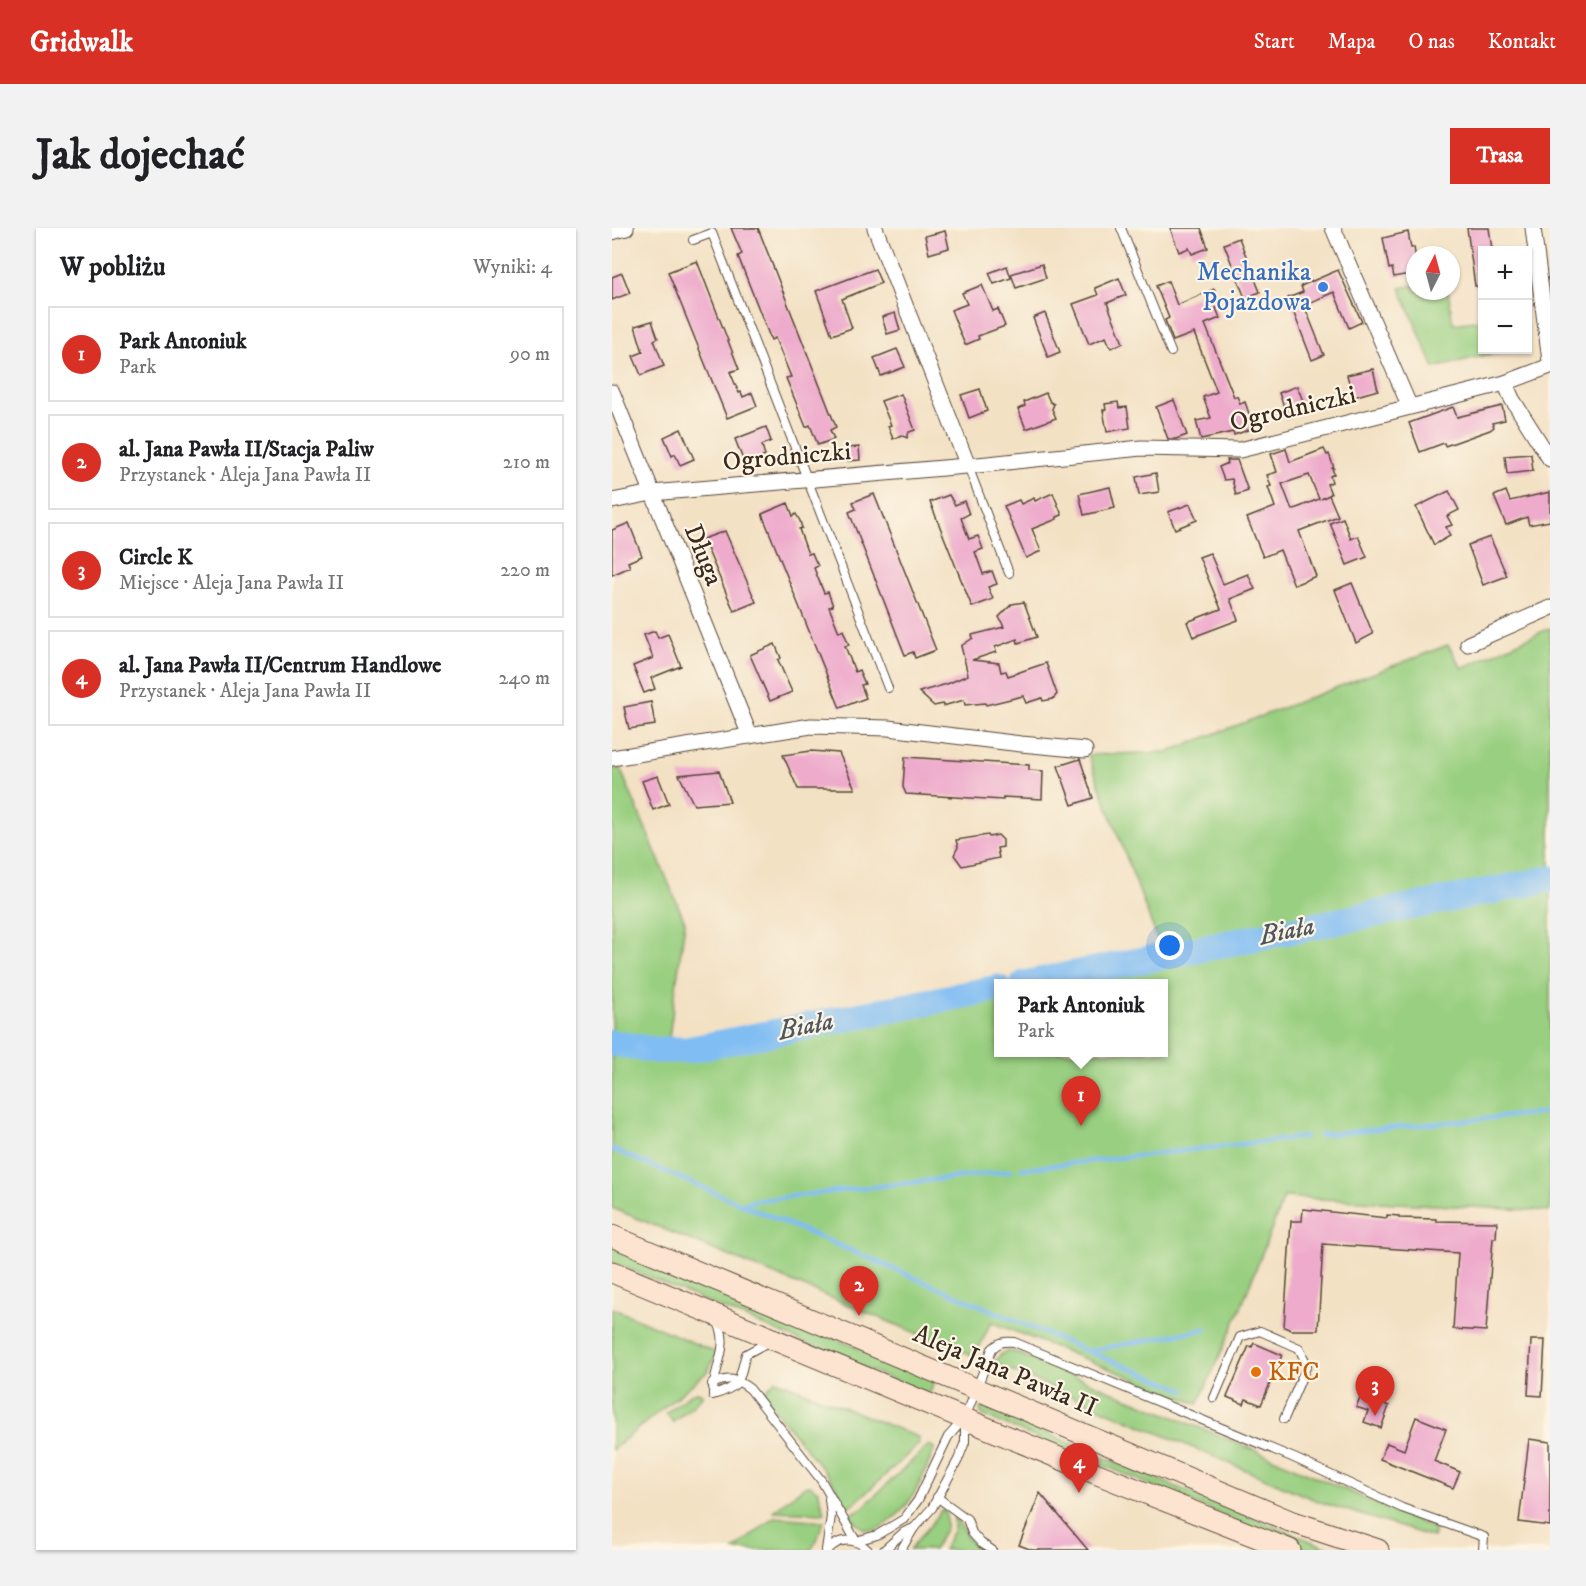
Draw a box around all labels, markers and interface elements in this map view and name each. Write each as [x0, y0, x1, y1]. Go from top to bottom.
text: Gridwalk [30, 25, 133, 60]
text: Start [1254, 29, 1295, 55]
text: Mapa [1328, 29, 1375, 55]
text: O nas [1408, 29, 1455, 55]
text: Kontakt [1488, 29, 1556, 55]
button: Trasa [1450, 128, 1550, 184]
text: Jak dojechać [36, 130, 244, 182]
north arrow [1406, 246, 1460, 300]
map controls [1478, 246, 1532, 354]
button: + [1478, 246, 1532, 300]
text: W pobliżu [60, 251, 165, 284]
text: Wyniki: 4 [473, 255, 552, 280]
place label: Mechanika Pojazdowa [1197, 256, 1311, 319]
marker: Mechanika Pojazdowa [1316, 280, 1330, 294]
button: − [1478, 300, 1532, 354]
text: Park Antoniuk [119, 328, 247, 355]
text: 1 [78, 342, 85, 367]
text: 90 m [510, 342, 550, 367]
text: Park [119, 355, 156, 380]
street label: Ogrodniczki [1227, 378, 1359, 440]
street label: Ogrodniczki [721, 435, 853, 479]
text: al. Jana Pawła II/Stacja Paliw [119, 436, 374, 463]
text: 2 [77, 450, 86, 475]
text: 210 m [503, 450, 550, 475]
text: Przystanek · Aleja Jana Pawła II [119, 463, 371, 488]
street label: Długa [676, 519, 730, 591]
text: Circle K [119, 544, 193, 571]
text: 3 [78, 558, 85, 583]
text: 220 m [500, 558, 550, 583]
text: Miejsce · Aleja Jana Pawła II [119, 571, 344, 596]
text: al. Jana Pawła II/Centrum Handlowe [119, 652, 441, 679]
text: 4 [76, 666, 87, 691]
text: 240 m [499, 666, 550, 691]
text: Przystanek · Aleja Jana Pawła II [119, 679, 371, 704]
water label: Biała [1256, 909, 1317, 953]
your location [1155, 931, 1184, 960]
popup [994, 979, 1168, 1057]
text: Park Antoniuk [1017, 992, 1145, 1019]
water label: Biała [775, 1004, 836, 1048]
text: Park [1017, 1019, 1055, 1044]
pin: 1 [1062, 1076, 1100, 1126]
pin: 2 [840, 1266, 878, 1316]
street label: Aleja Jana Pawła II [908, 1317, 1102, 1425]
place label: KFC [1268, 1356, 1320, 1389]
marker: KFC [1249, 1365, 1263, 1379]
pin: 3 [1356, 1366, 1395, 1416]
pin: 4 [1060, 1444, 1098, 1493]

